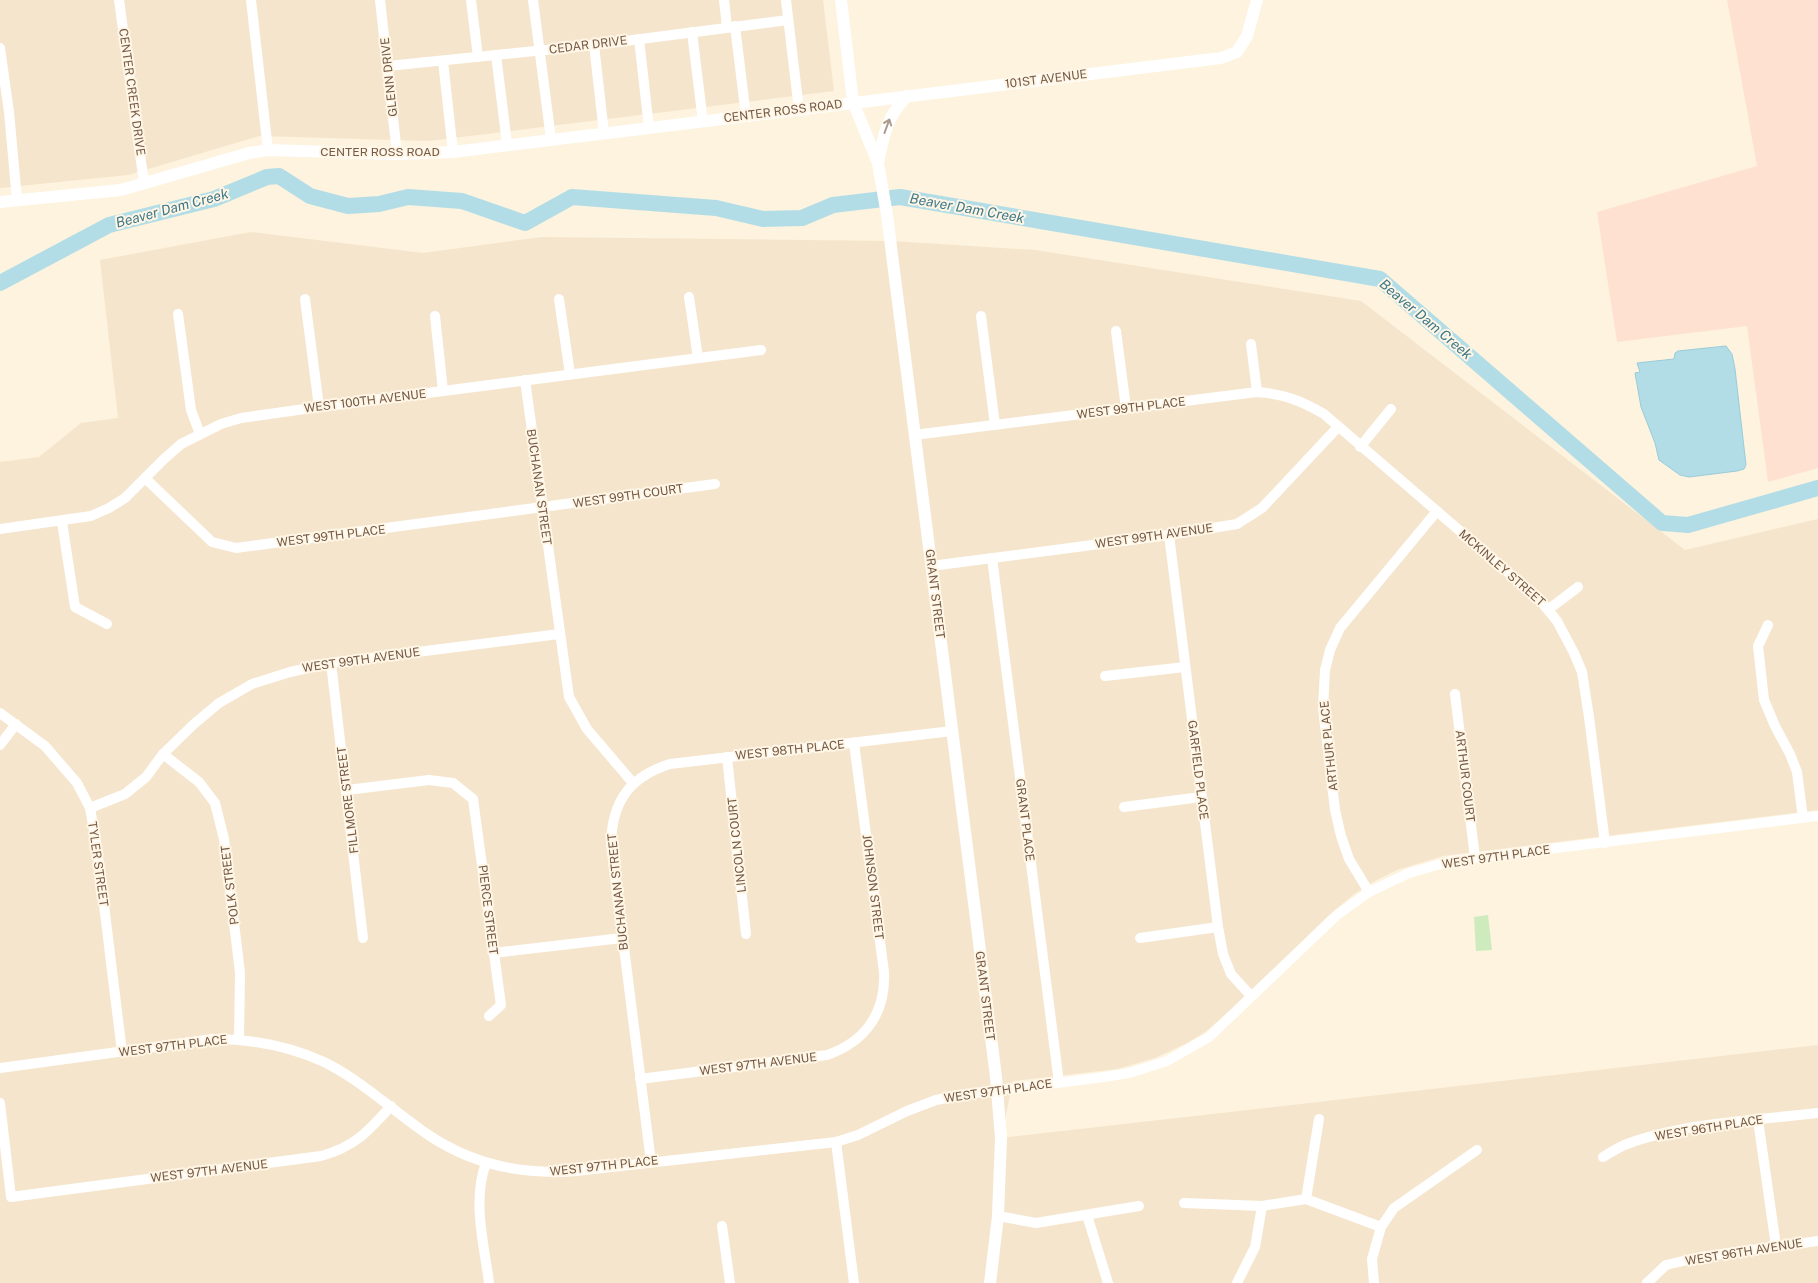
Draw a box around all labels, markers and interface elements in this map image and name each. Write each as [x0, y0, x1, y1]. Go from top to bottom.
street label: CENTER CREEK DRIVE [116, 27, 148, 157]
street label: CEDAR DRIVE [548, 33, 628, 57]
street label: GLENN DRIVE [378, 37, 400, 117]
street label: 101ST AVENUE [1004, 67, 1088, 91]
street label: CENTER ROSS ROAD [723, 97, 843, 125]
one-way arrow [883, 119, 892, 135]
street label: CENTER ROSS ROAD [320, 145, 440, 159]
water label: Beaver Dam Creek [114, 185, 230, 231]
water label: Beaver Dam Creek [909, 190, 1026, 226]
water label: Beaver Dam Creek [1376, 276, 1476, 363]
street label: WEST 100TH AVENUE [303, 387, 427, 415]
street label: WEST 99TH PLACE [1076, 394, 1186, 422]
street label: BUCHANAN STREET [524, 428, 554, 546]
street label: WEST 99TH COURT [572, 481, 684, 511]
street label: WEST 99TH AVENUE [1094, 521, 1214, 551]
street label: WEST 99TH PLACE [276, 522, 386, 550]
street label: MCKINLEY STREET [1456, 527, 1548, 609]
street label: GRANT STREET [923, 549, 947, 639]
street label: WEST 99TH AVENUE [301, 645, 421, 675]
street label: ARTHUR PLACE [1317, 700, 1341, 792]
street label: GARFIELD PLACE [1185, 719, 1211, 821]
street label: ARTHUR COURT [1452, 729, 1478, 823]
street label: WEST 98TH PLACE [735, 737, 845, 763]
street label: FILLMORE STREET [334, 746, 362, 854]
street label: GRANT PLACE [1013, 778, 1037, 862]
street label: LINCOLN COURT [725, 797, 749, 893]
street label: TYLER STREET [85, 821, 111, 907]
street label: BUCHANAN STREET [605, 833, 631, 951]
street label: JOHNSON STREET [860, 834, 886, 940]
street label: WEST 97TH PLACE [1441, 842, 1551, 872]
street label: POLK STREET [218, 844, 242, 926]
street label: PIERCE STREET [476, 864, 500, 956]
street label: GRANT STREET [973, 951, 997, 1041]
street label: WEST 97TH PLACE [118, 1032, 228, 1060]
street label: WEST 97TH AVENUE [699, 1050, 817, 1078]
street label: WEST 97TH PLACE [943, 1076, 1053, 1106]
street label: WEST 96TH PLACE [1654, 1113, 1764, 1143]
street label: WEST 97TH PLACE [549, 1153, 659, 1179]
street label: WEST 97TH AVENUE [150, 1157, 268, 1185]
street label: WEST 96TH AVENUE [1684, 1236, 1804, 1268]

